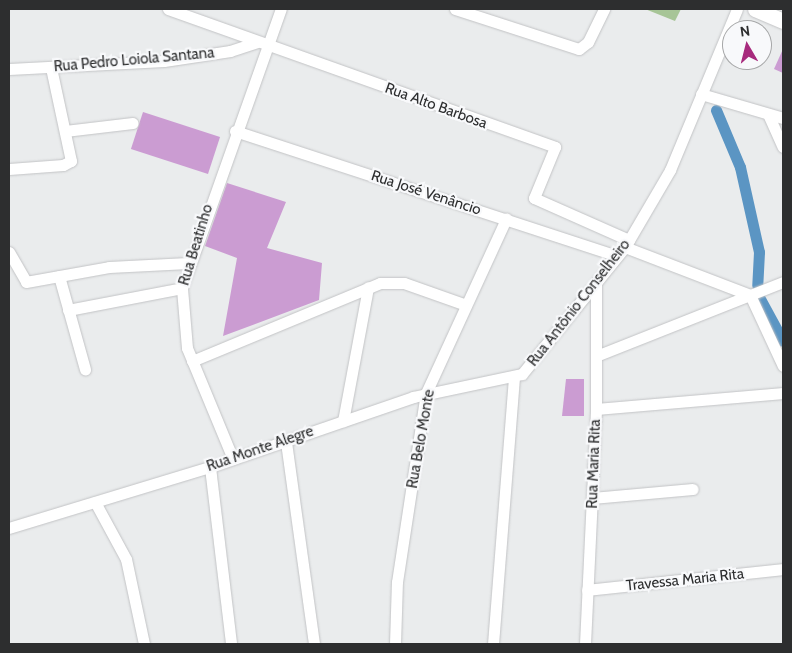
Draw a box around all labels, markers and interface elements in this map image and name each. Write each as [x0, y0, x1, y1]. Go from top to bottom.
north arrow [722, 20, 772, 70]
text: N [739, 22, 751, 41]
street label: Rua Pedro Loiola Santana [53, 44, 215, 76]
street label: Rua Alto Barbosa [382, 79, 490, 133]
street label: Rua José Venâncio [369, 167, 483, 219]
street label: Rua Beatinho [175, 202, 217, 288]
street label: Rua Antônio Conselheiro [524, 236, 634, 370]
street label: Rua Belo Monte [403, 388, 439, 490]
street label: Rua Maria Rita [583, 419, 605, 509]
street label: Rua Monte Alegre [204, 422, 316, 476]
street label: Travessa Maria Rita [625, 565, 745, 595]

